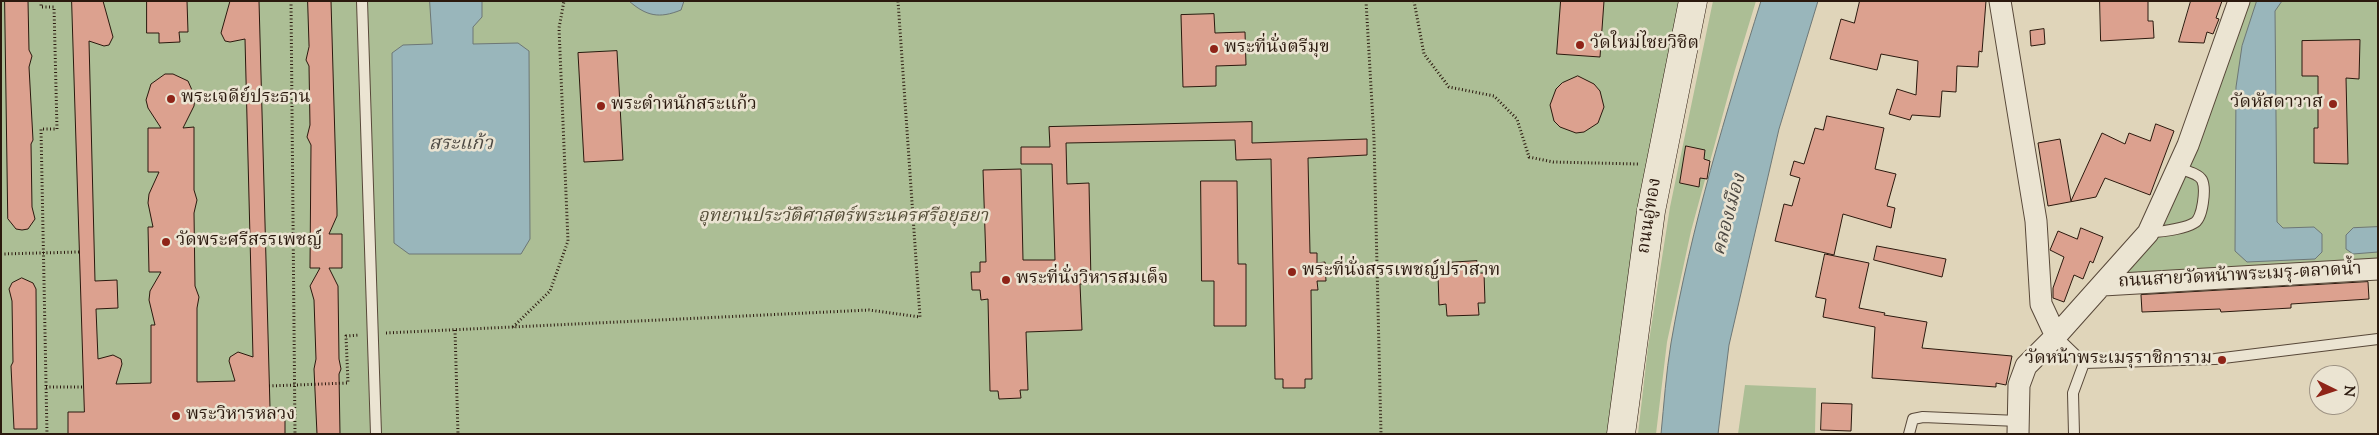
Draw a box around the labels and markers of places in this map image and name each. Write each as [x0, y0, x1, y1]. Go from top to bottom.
place label: วัดใหม่ไชยวิชิต [1590, 34, 1699, 56]
place label: พระที่นั่งตรีมุข [1224, 38, 1330, 60]
marker: วัดใหม่ไชยวิชิต [1574, 39, 1586, 51]
marker: พระที่นั่งตรีมุข [1208, 43, 1220, 55]
place label: พระเจดีย์ประธาน [181, 88, 310, 110]
marker: พระเจดีย์ประธาน [165, 93, 177, 105]
place label: วัดหัสดาวาส [2230, 93, 2323, 115]
place label: พระตำหนักสระแก้ว [611, 95, 757, 117]
marker: วัดหัสดาวาส [2327, 98, 2339, 110]
marker: พระตำหนักสระแก้ว [595, 100, 607, 112]
place label: วัดพระศรีสรรเพชญ์ [176, 231, 322, 253]
marker: วัดพระศรีสรรเพชญ์ [160, 236, 172, 248]
place label: พระที่นั่งสรรเพชญ์ปราสาท [1302, 261, 1500, 283]
marker: พระที่นั่งสรรเพชญ์ปราสาท [1286, 266, 1298, 278]
place label: พระที่นั่งวิหารสมเด็จ [1016, 269, 1168, 291]
marker: พระที่นั่งวิหารสมเด็จ [1000, 274, 1012, 286]
place label: วัดหน้าพระเมรุราชิการาม [2025, 349, 2212, 371]
marker: วัดหน้าพระเมรุราชิการาม [2216, 354, 2228, 366]
place label: พระวิหารหลวง [186, 405, 295, 427]
marker: พระวิหารหลวง [170, 410, 182, 422]

